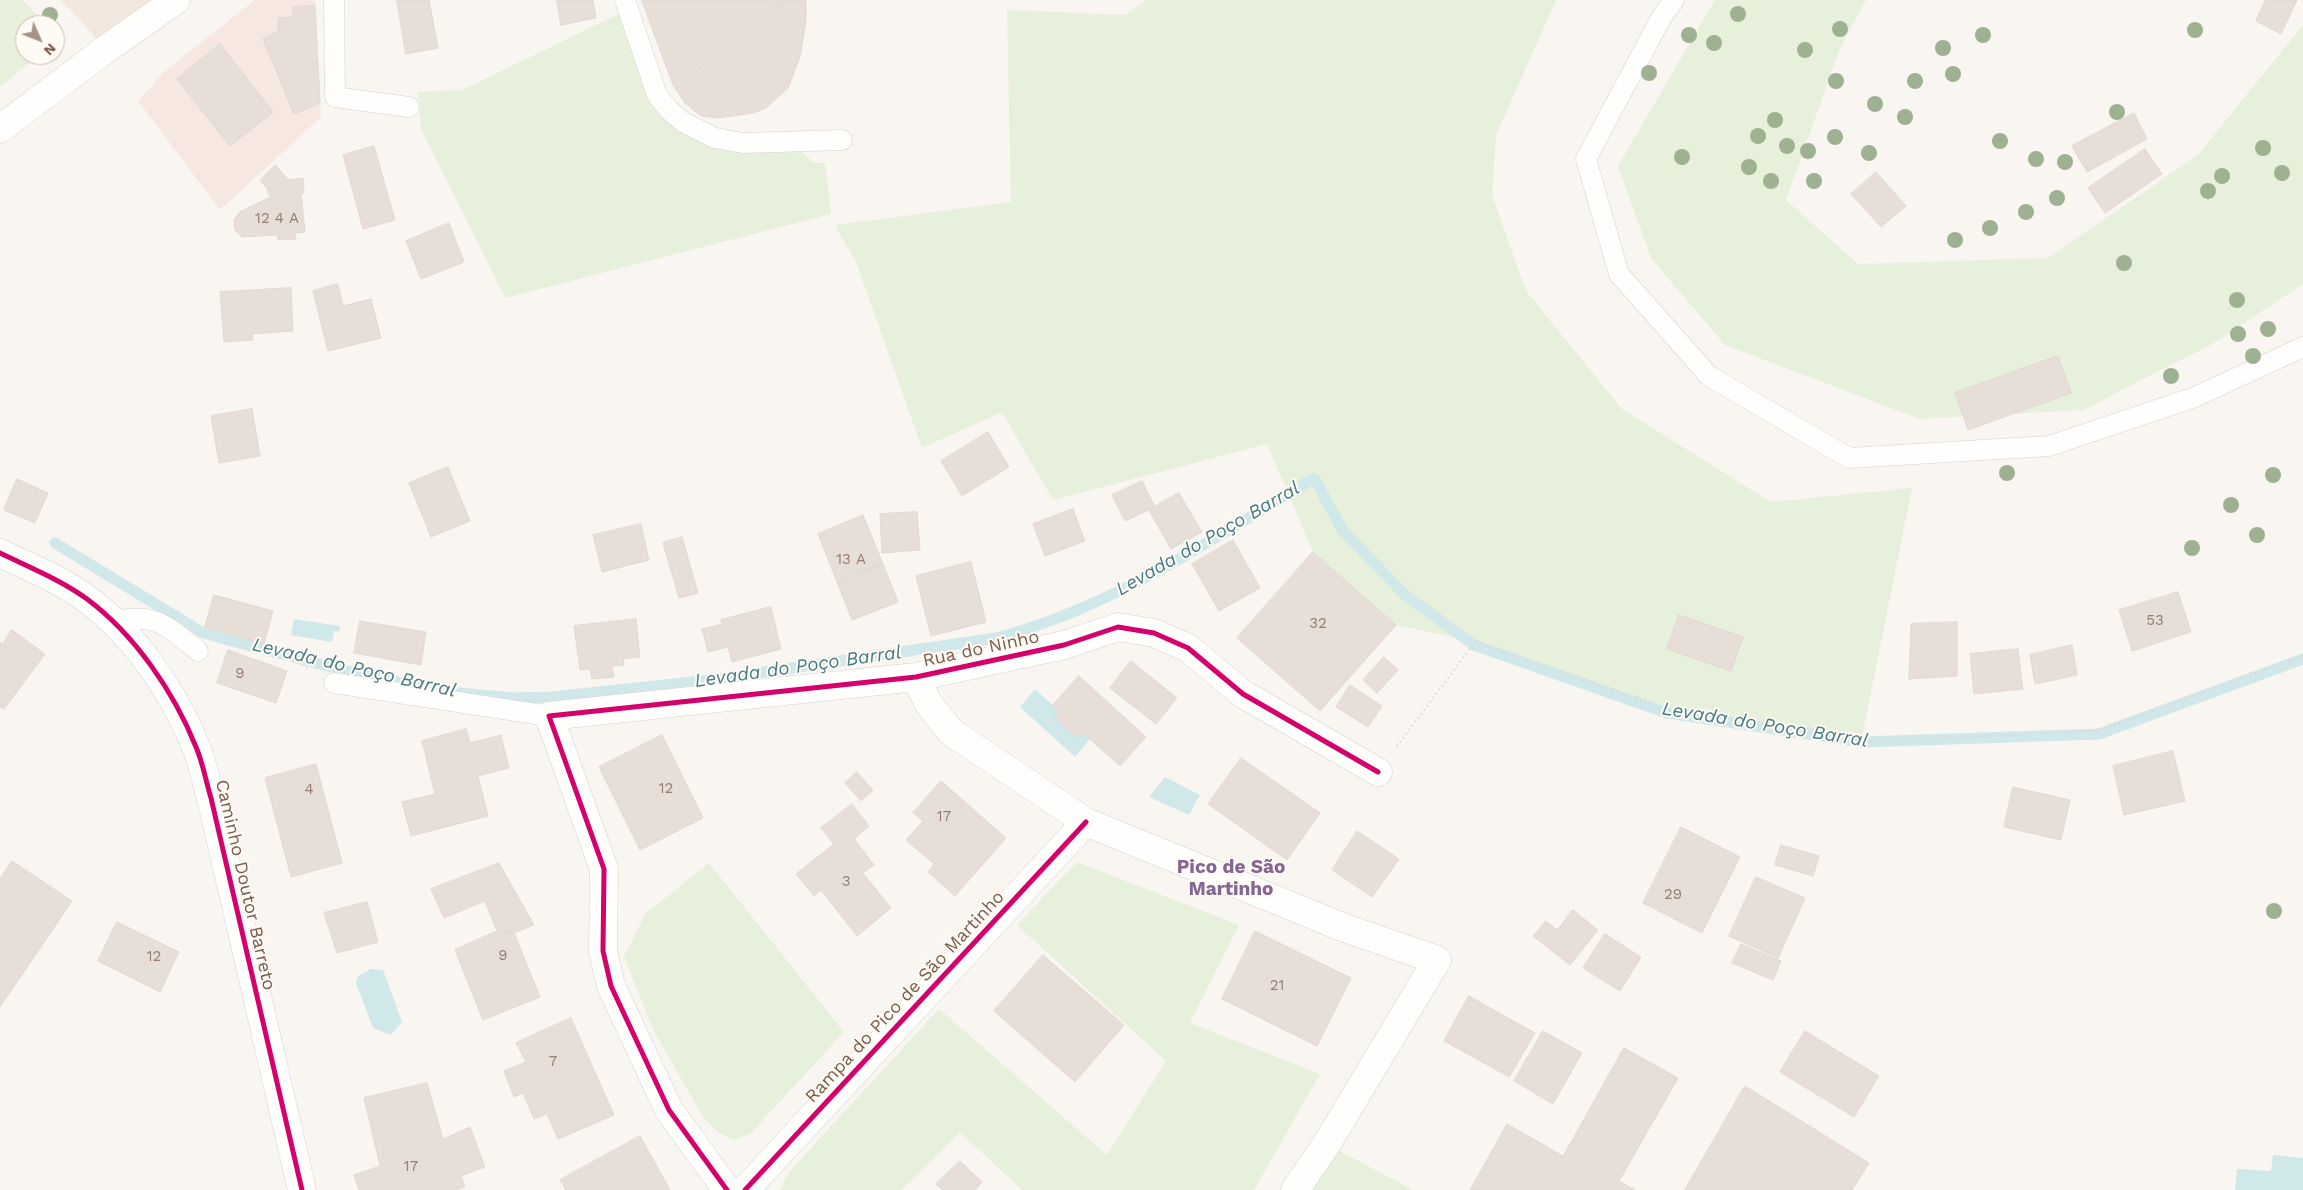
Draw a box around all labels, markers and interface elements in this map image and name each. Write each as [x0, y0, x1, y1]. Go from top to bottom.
north arrow [15, 15, 65, 65]
text: N [41, 40, 59, 59]
house number: 12 4 A [255, 210, 299, 228]
water label: Levada do Poço Barral [1112, 477, 1304, 601]
house number: 13 A [836, 551, 866, 569]
house number: 53 [2146, 612, 2164, 630]
house number: 32 [1309, 615, 1327, 633]
street label: Rua do Ninho [921, 626, 1041, 672]
water label: Levada do Poço Barral [250, 633, 458, 703]
water label: Levada do Poço Barral [693, 641, 903, 693]
house number: 9 [235, 665, 245, 683]
water label: Levada do Poço Barral [1660, 697, 1870, 753]
street label: Caminho Doutor Barreto [210, 778, 280, 992]
house number: 12 [659, 780, 673, 798]
house number: 4 [304, 781, 314, 799]
house number: 17 [937, 808, 951, 826]
district label: Pico de São Martinho [1177, 856, 1285, 900]
house number: 3 [842, 873, 850, 891]
house number: 29 [1664, 886, 1682, 904]
street label: Rampa do Pico de São Martinho [801, 887, 1009, 1107]
house number: 9 [498, 947, 508, 965]
house number: 12 [147, 948, 161, 966]
house number: 21 [1270, 977, 1284, 995]
house number: 7 [549, 1053, 557, 1071]
house number: 17 [404, 1158, 418, 1176]

